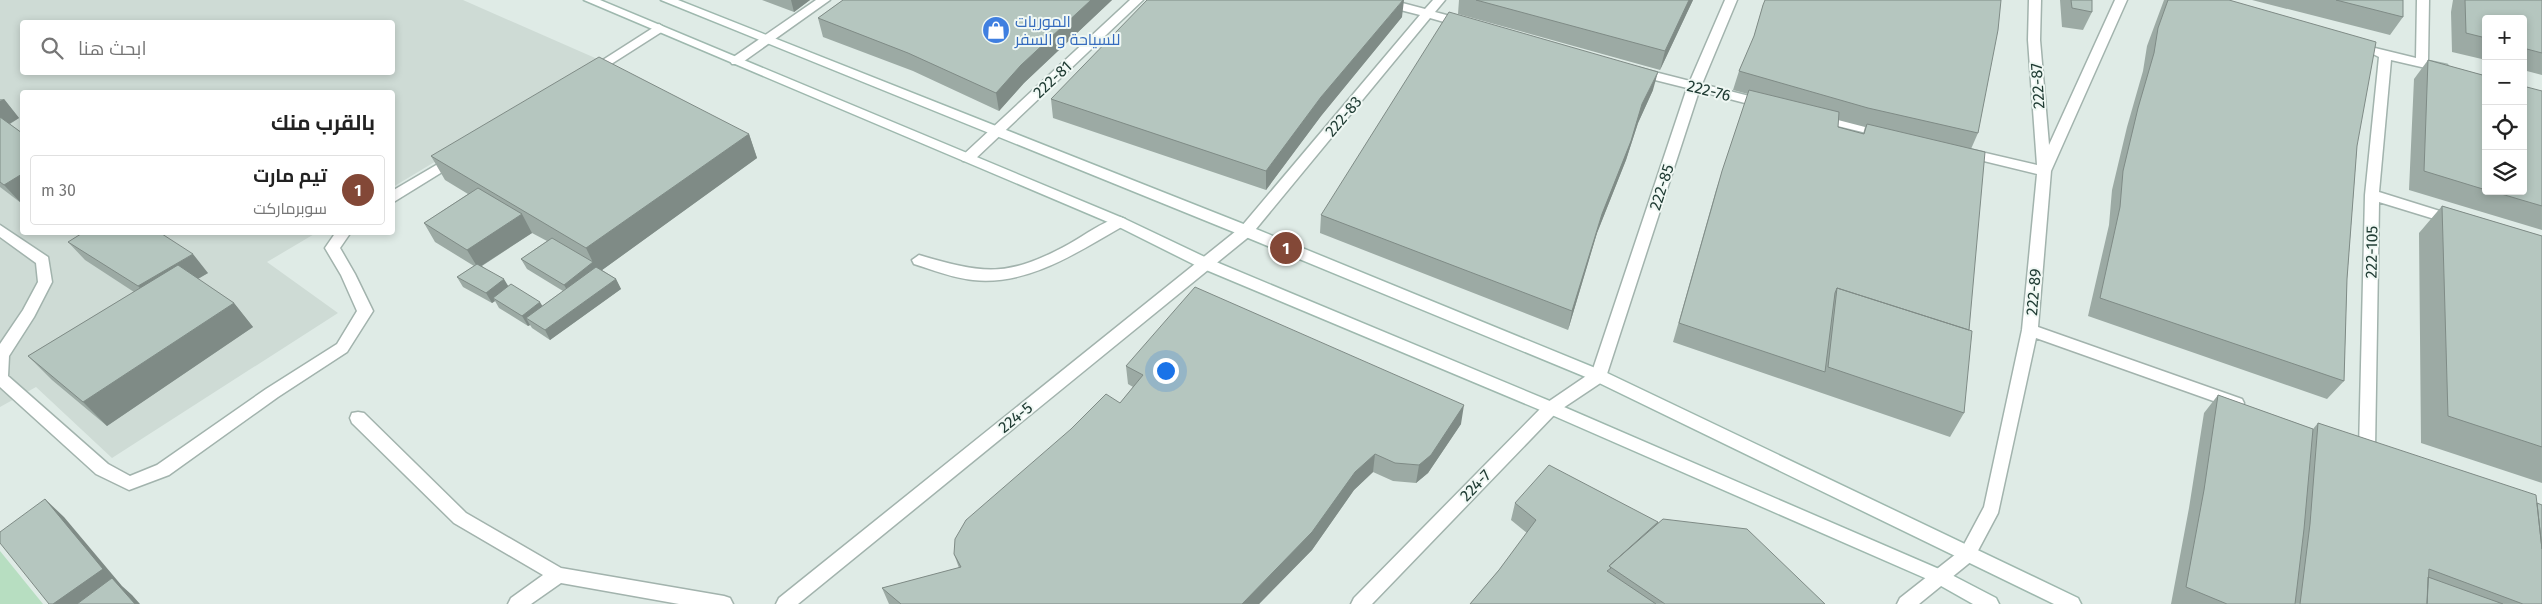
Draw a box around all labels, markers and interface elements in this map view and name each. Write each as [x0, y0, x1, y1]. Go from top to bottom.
place label: الموريات للسياحة و السفر [1014, 12, 1120, 49]
shop icon: الموريات للسياحة و السفر [981, 15, 1011, 45]
map controls [2482, 15, 2527, 195]
button: + [2482, 15, 2527, 60]
search box [20, 20, 395, 75]
icon: search [38, 34, 66, 62]
text: ابحث هنا [78, 37, 147, 60]
street label: 222-81 [1029, 57, 1075, 102]
button: − [2482, 60, 2527, 105]
street label: 222-87 [2026, 62, 2049, 110]
street label: 222-76 [1685, 76, 1733, 105]
street label: 222-83 [1321, 92, 1366, 140]
button: locate [2482, 105, 2527, 150]
text: بالقرب منك [271, 110, 375, 136]
button: layers [2482, 150, 2527, 195]
street label: 222-85 [1645, 162, 1678, 212]
text: تيم مارت [253, 164, 327, 187]
text: 30 m [41, 181, 76, 200]
text: 1 [354, 181, 362, 200]
text: سوبرماركت [253, 199, 327, 218]
street label: 222-105 [2362, 225, 2381, 279]
pin: 1 [1270, 229, 1302, 267]
street label: 222-89 [2022, 268, 2045, 316]
your location [1153, 358, 1179, 384]
street label: 224-5 [994, 398, 1036, 437]
street label: 224-7 [1456, 466, 1495, 505]

